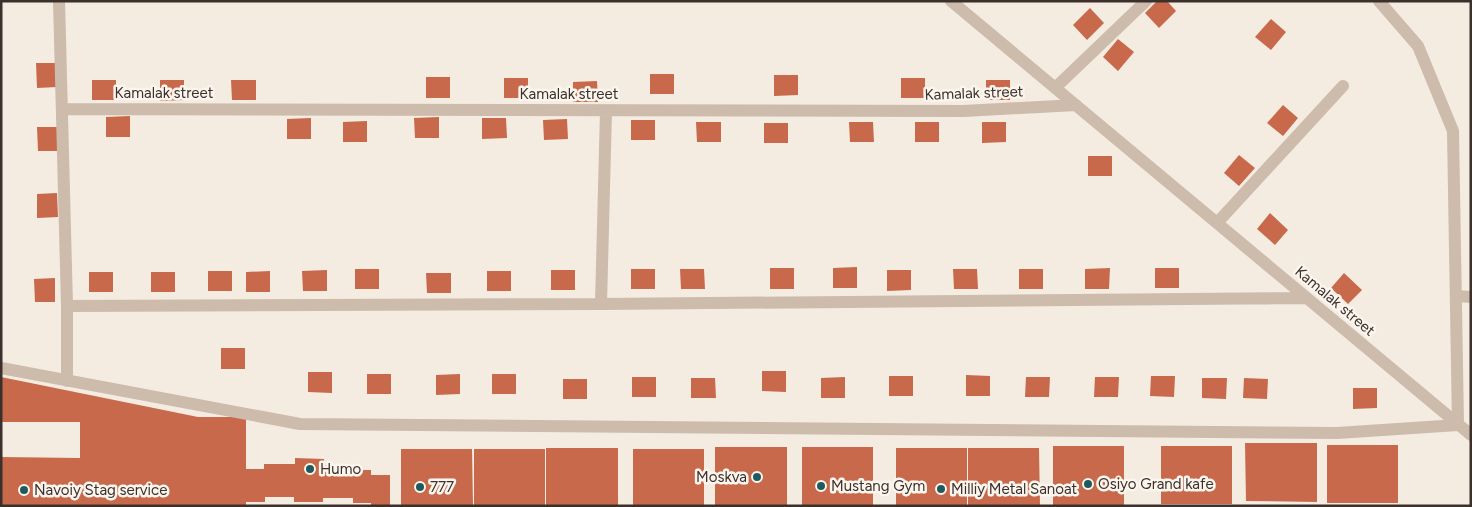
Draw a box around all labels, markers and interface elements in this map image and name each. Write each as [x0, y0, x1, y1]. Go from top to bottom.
street label: Kamalak street [924, 82, 1024, 104]
street label: Kamalak street [115, 84, 214, 102]
street label: Kamalak street [520, 85, 619, 103]
street label: Kamalak street [1291, 262, 1379, 340]
place label: Humo [320, 460, 361, 478]
marker: Humo [304, 463, 316, 475]
place label: Moskva [696, 468, 747, 486]
marker: Moskva [751, 471, 763, 483]
place label: Osiyo Grand kafe [1098, 475, 1214, 493]
place label: Mustang Gym [831, 477, 925, 495]
place label: 777 [430, 478, 454, 496]
marker: Osiyo Grand kafe [1082, 478, 1094, 490]
marker: Mustang Gym [815, 480, 827, 492]
place label: Milliy Metal Sanoat [951, 480, 1078, 498]
place label: Navoiy Stag service [34, 481, 167, 499]
marker: 777 [414, 481, 426, 493]
marker: Milliy Metal Sanoat [935, 483, 947, 495]
marker: Navoiy Stag service [18, 484, 30, 496]

